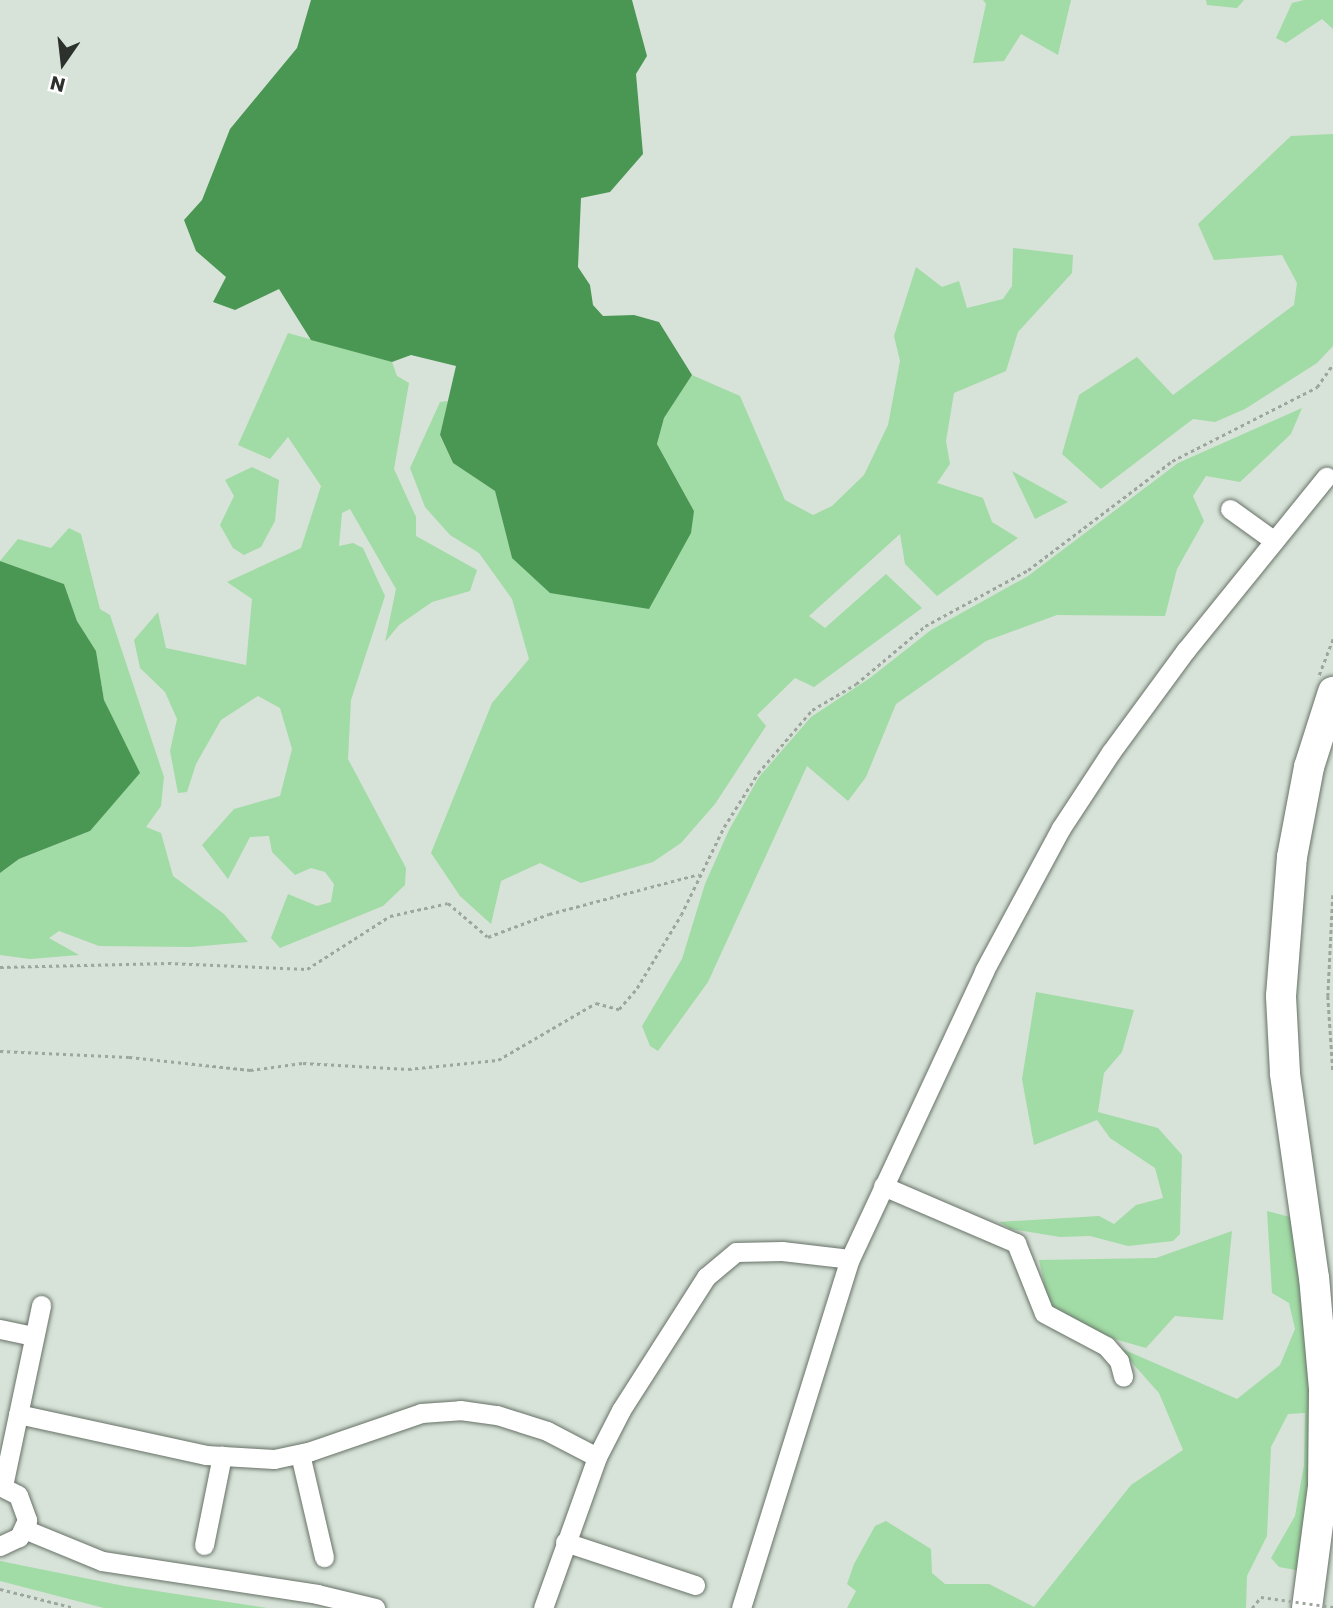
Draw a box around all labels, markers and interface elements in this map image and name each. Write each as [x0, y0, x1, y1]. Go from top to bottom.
north arrow [28, 28, 98, 98]
text: N [48, 69, 68, 99]

